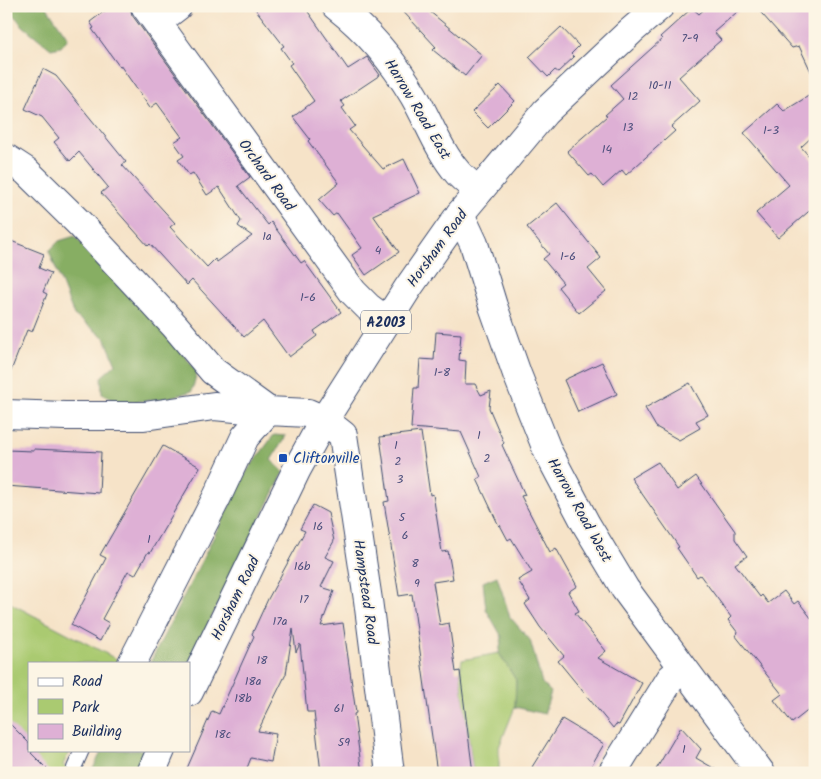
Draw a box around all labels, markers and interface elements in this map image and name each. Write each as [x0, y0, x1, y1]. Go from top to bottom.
house number: 7-9 [682, 29, 699, 48]
street label: Harrow Road East [377, 54, 457, 165]
house number: 10-11 [649, 76, 672, 95]
house number: 12 [628, 87, 638, 106]
house number: 13 [623, 118, 633, 137]
house number: 1-3 [763, 121, 779, 140]
street label: Orchard Road [232, 134, 301, 217]
house number: 14 [602, 140, 613, 159]
street label: Horsham Road [401, 204, 475, 293]
house number: 1a [262, 227, 272, 246]
house number: 4 [375, 241, 382, 260]
house number: 1-6 [560, 247, 576, 266]
house number: 1-6 [300, 288, 316, 307]
road number: A2003 [361, 311, 411, 334]
house number: 1-8 [434, 363, 451, 382]
house number: 1 [477, 426, 481, 445]
house number: 1 [394, 436, 398, 455]
place label: Cliftonville [293, 447, 360, 471]
house number: 2 [484, 449, 491, 468]
marker: Cliftonville [277, 452, 289, 464]
house number: 2 [395, 452, 402, 471]
street label: Harrow Road West [540, 454, 618, 568]
house number: 3 [397, 470, 404, 489]
house number: 5 [399, 508, 407, 527]
house number: 16 [313, 517, 323, 536]
house number: 6 [402, 526, 408, 545]
house number: 1 [147, 530, 151, 549]
street label: Hampstead Road [346, 538, 384, 647]
street label: Horsham Road [205, 552, 267, 645]
house number: 8 [411, 554, 419, 573]
house number: 16b [294, 557, 311, 576]
house number: 9 [414, 574, 420, 593]
house number: 17 [299, 590, 309, 609]
house number: 17a [273, 612, 288, 631]
house number: 18 [257, 651, 268, 670]
legend [28, 662, 190, 752]
text: Road [72, 670, 103, 694]
house number: 18a [245, 672, 262, 691]
house number: 18b [234, 689, 252, 708]
text: Park [72, 696, 100, 720]
house number: 61 [334, 699, 344, 718]
text: Building [72, 720, 122, 744]
house number: 18c [215, 725, 231, 744]
house number: 59 [338, 733, 350, 752]
house number: 1 [682, 740, 686, 759]

